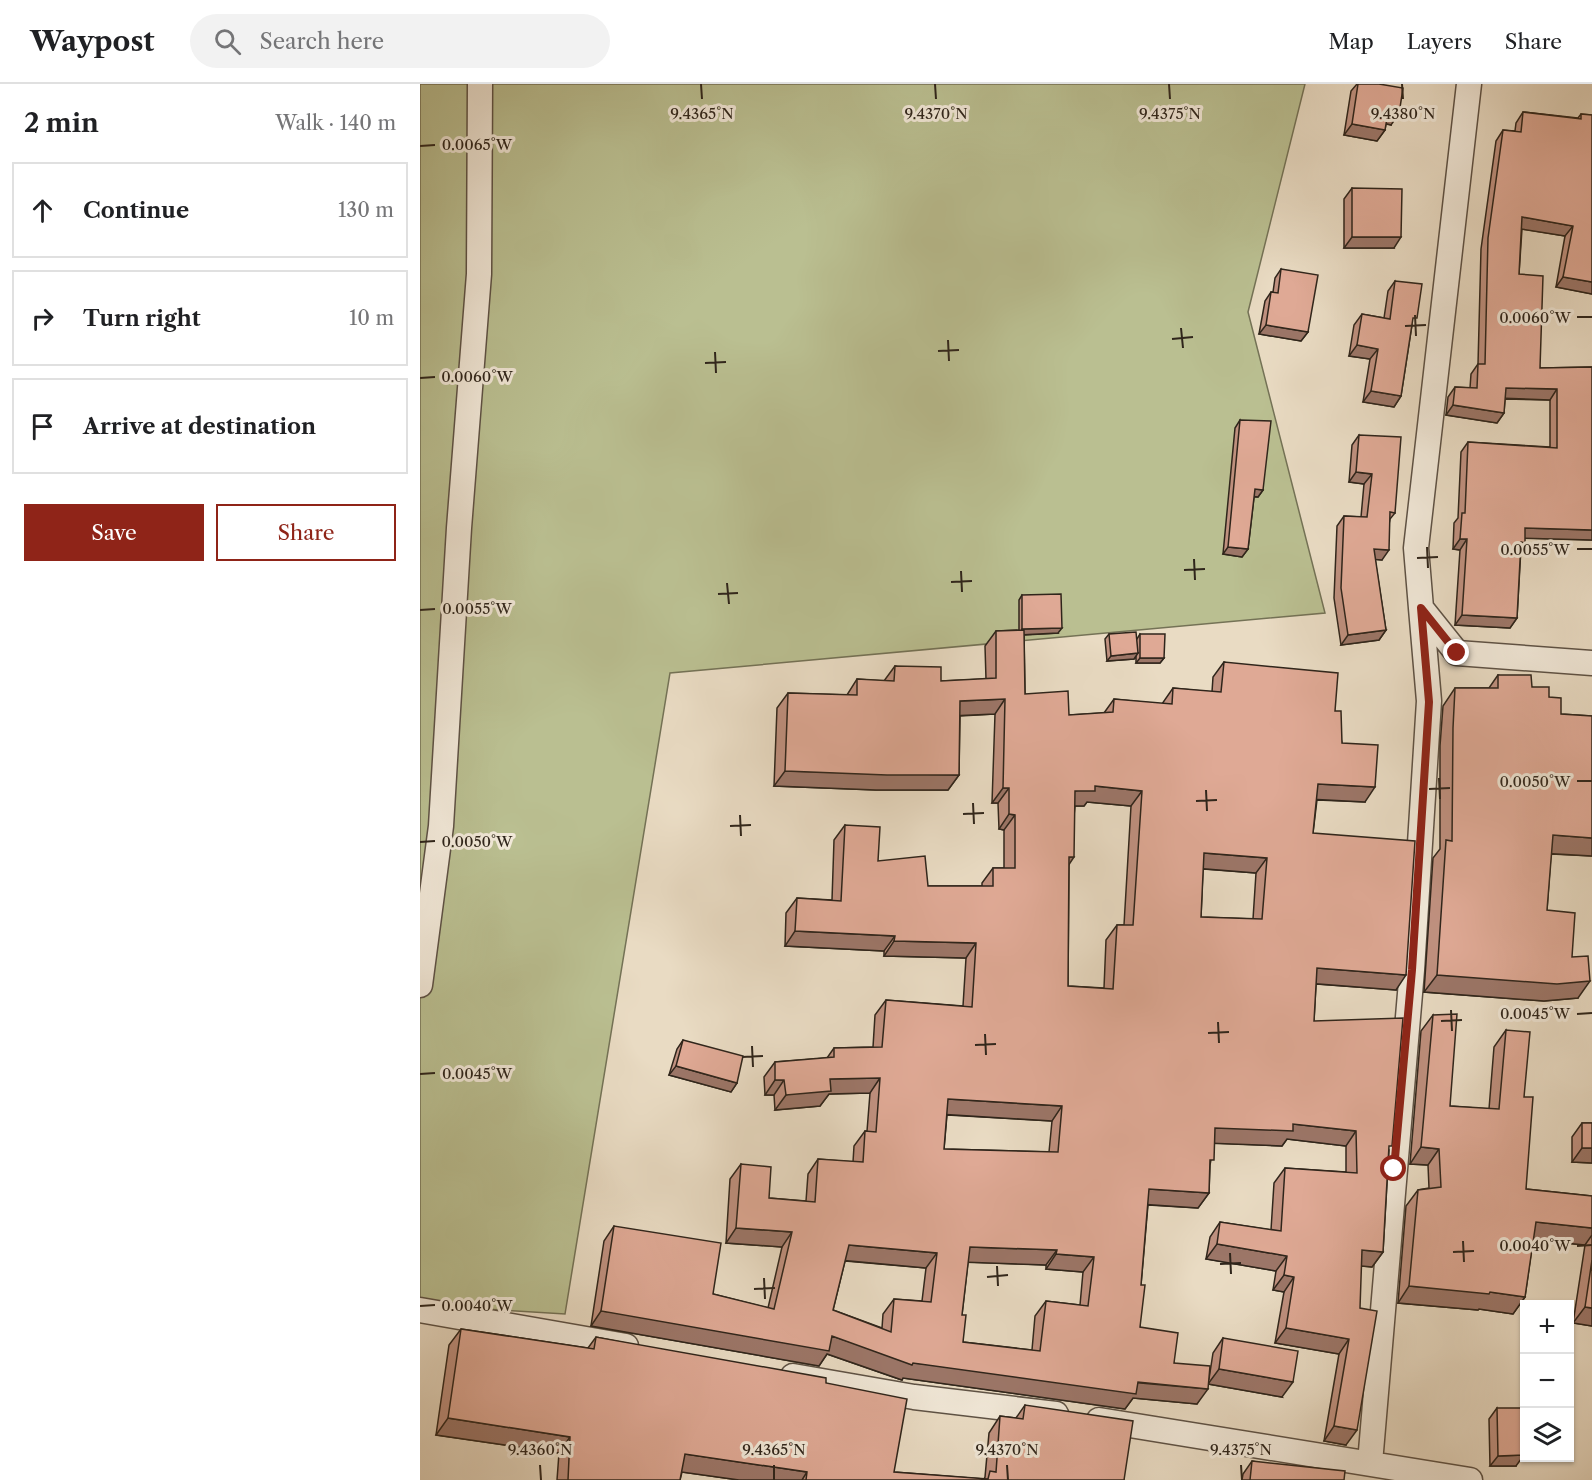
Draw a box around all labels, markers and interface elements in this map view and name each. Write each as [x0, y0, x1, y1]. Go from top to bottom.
search box [190, 14, 610, 68]
text: Waypost [30, 24, 154, 58]
icon: search [211, 25, 244, 58]
text: Search here [259, 28, 384, 55]
text: Map [1329, 29, 1374, 54]
text: Layers [1407, 29, 1472, 54]
text: Share [1505, 29, 1562, 54]
text: 9.4365°N [670, 104, 734, 123]
text: 9.4370°N [904, 104, 968, 123]
text: 9.4375°N [1139, 104, 1201, 123]
text: 9.4380°N [1371, 104, 1435, 123]
text: 2 min [24, 107, 99, 139]
text: Walk · 140 m [275, 111, 396, 135]
text: 0.0065°W [442, 135, 513, 154]
icon: ahead [26, 194, 59, 227]
text: Continue [83, 197, 189, 224]
text: 130 m [338, 198, 394, 222]
icon: right [26, 302, 59, 335]
text: Turn right [83, 305, 201, 332]
text: 10 m [349, 306, 394, 330]
text: 0.0060°W [1499, 308, 1571, 327]
text: 0.0060°W [441, 367, 513, 386]
icon: arrive [26, 410, 59, 443]
text: Arrive at destination [83, 413, 316, 440]
button: Save [24, 504, 204, 561]
button: Share [216, 504, 396, 561]
text: 0.0055°W [1500, 540, 1570, 559]
text: 0.0055°W [442, 599, 512, 618]
route end [1443, 639, 1469, 665]
text: 0.0050°W [1500, 772, 1571, 791]
text: 0.0050°W [442, 832, 513, 851]
text: 0.0045°W [1500, 1004, 1571, 1023]
text: 0.0045°W [442, 1064, 513, 1083]
route start [1380, 1155, 1406, 1181]
text: 0.0040°W [1499, 1236, 1571, 1255]
text: 0.0040°W [441, 1296, 513, 1315]
map controls [1520, 1300, 1574, 1462]
button: + [1520, 1300, 1574, 1354]
button: − [1520, 1354, 1574, 1408]
button: layers [1520, 1408, 1574, 1462]
text: 9.4360°N [508, 1440, 572, 1459]
text: 9.4365°N [742, 1440, 806, 1459]
text: 9.4370°N [975, 1440, 1039, 1459]
text: 9.4375°N [1210, 1440, 1272, 1459]

